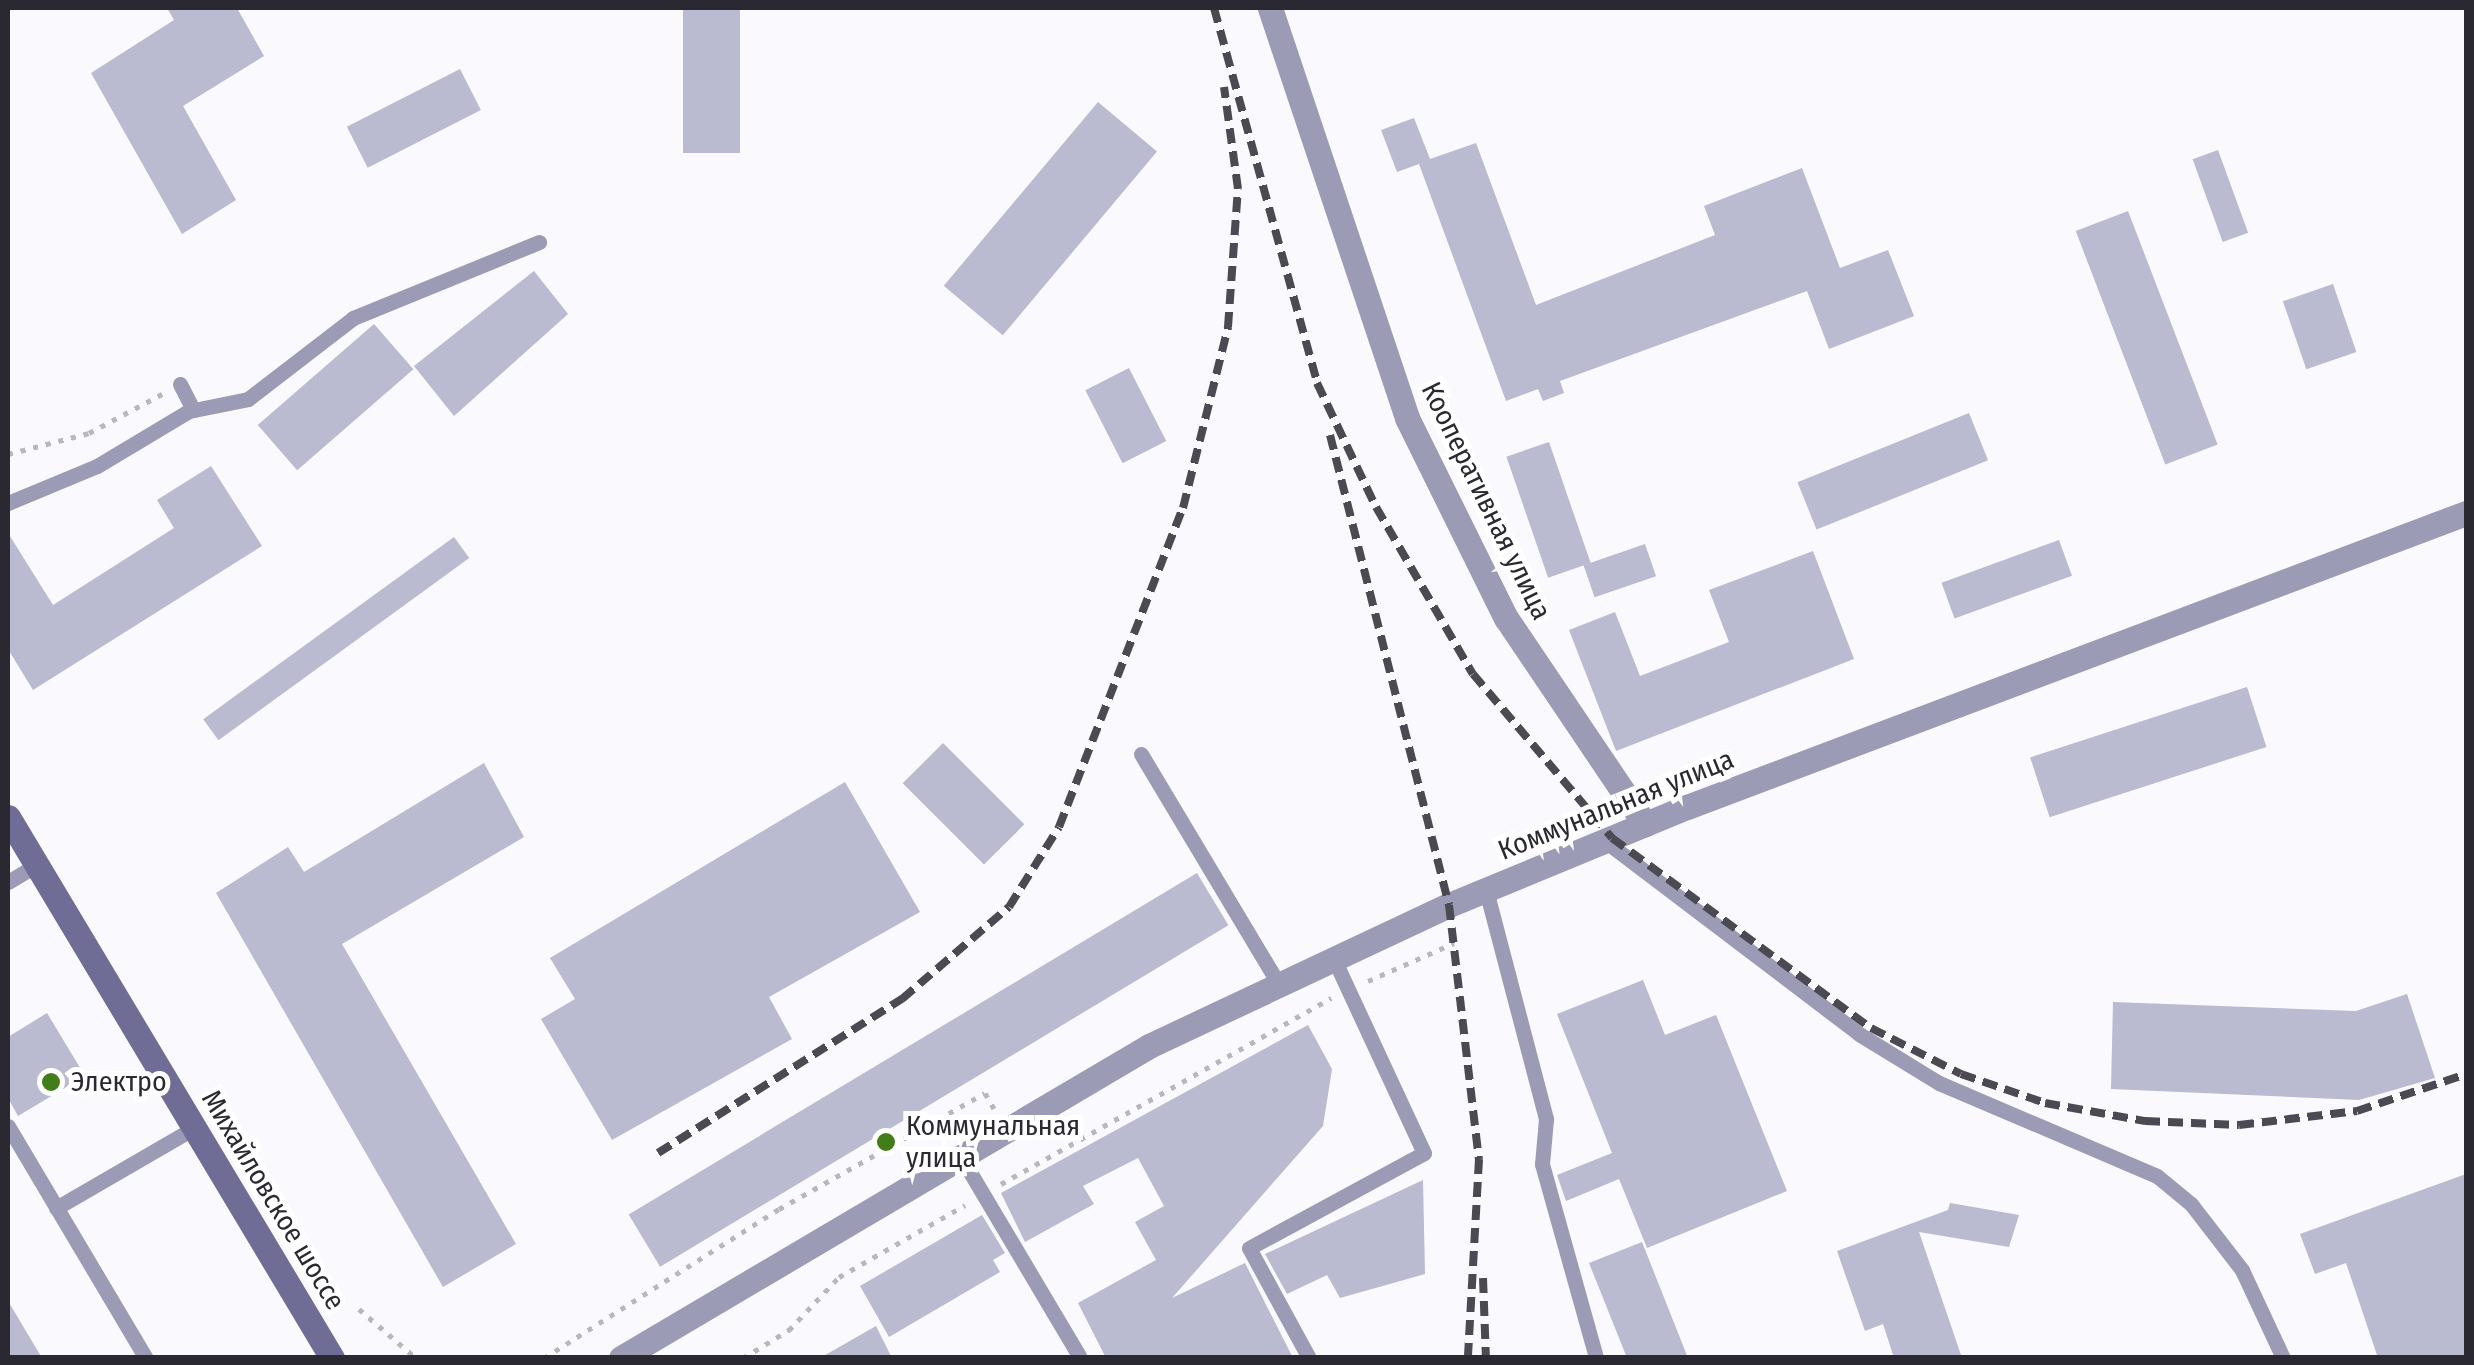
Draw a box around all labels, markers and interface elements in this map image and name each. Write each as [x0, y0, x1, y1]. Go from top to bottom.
street label: Кооперативная улица [1414, 377, 1558, 625]
street label: Коммунальная улица [1493, 742, 1739, 868]
place label: Электро [71, 1065, 167, 1099]
marker: Электро [40, 1071, 62, 1093]
street label: Михайловское шоссе [194, 1084, 352, 1316]
place label: Коммунальная улица [906, 1109, 1080, 1175]
marker: Коммунальная улица [875, 1131, 897, 1153]

